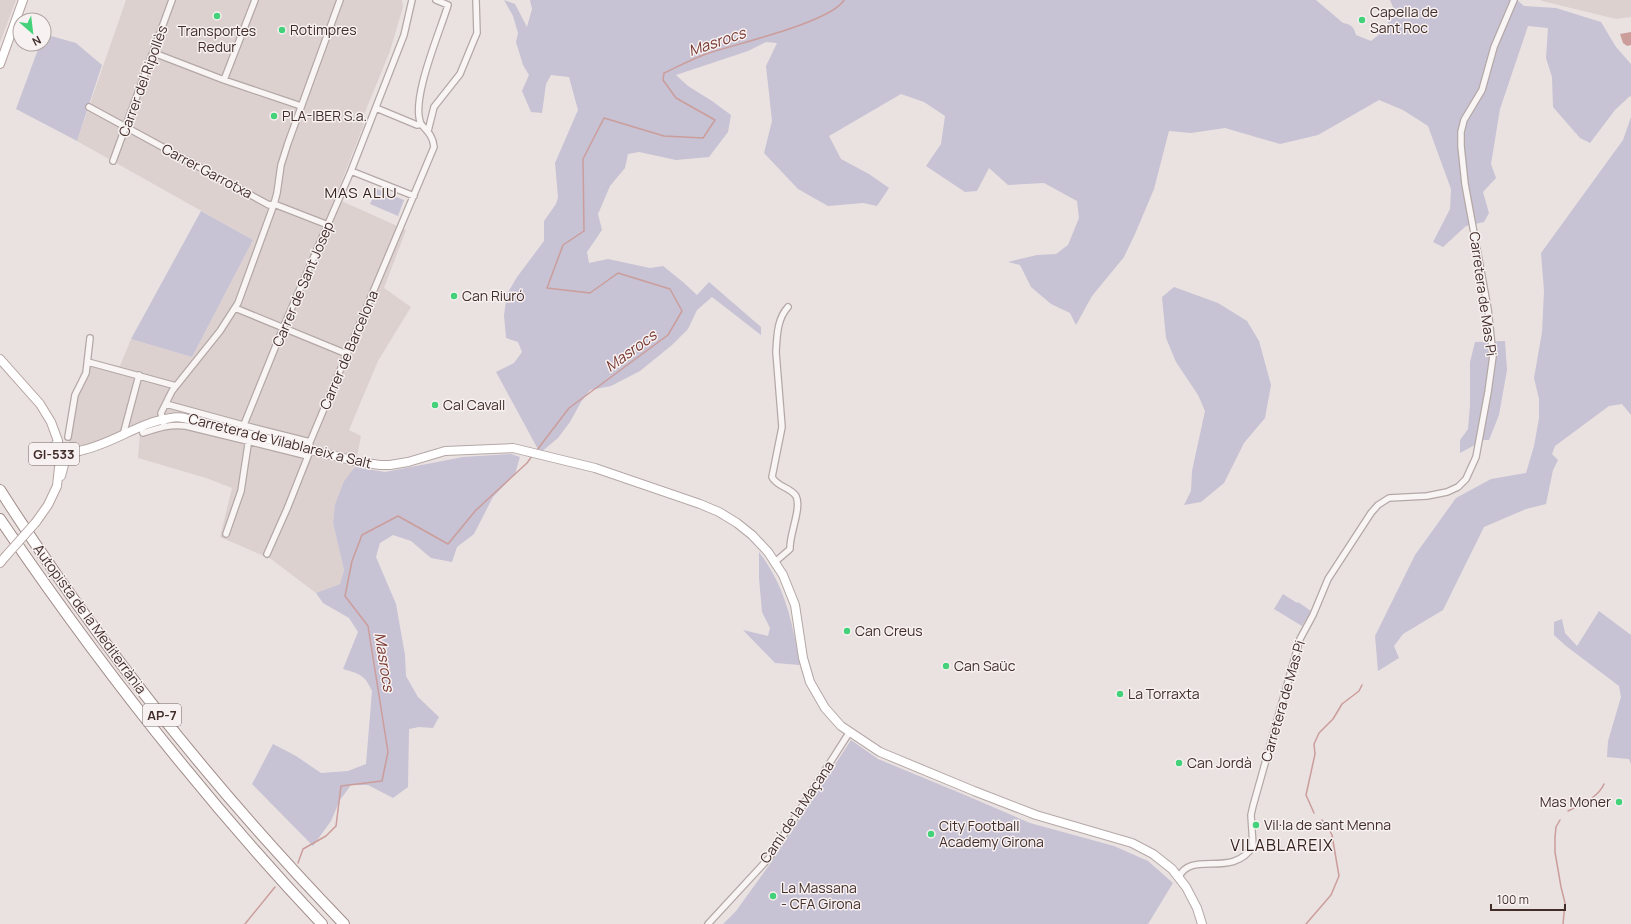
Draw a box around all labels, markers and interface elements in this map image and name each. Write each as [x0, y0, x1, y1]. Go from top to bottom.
place label: Capella de Sant Roc [1370, 2, 1438, 37]
marker: Transportes Redur [212, 11, 222, 21]
north arrow [12, 12, 52, 52]
marker: Capella de Sant Roc [1357, 15, 1367, 25]
place label: Rotimpres [290, 20, 357, 39]
place label: Transportes Redur [178, 21, 256, 56]
water label: Masrocs [685, 22, 749, 61]
street label: Carrer del Ripollès [114, 23, 171, 139]
marker: Rotimpres [277, 25, 287, 35]
text: N [30, 33, 44, 50]
place label: PLA-IBER S.a. [282, 106, 367, 125]
marker: PLA-IBER S.a. [269, 111, 279, 121]
street label: Carrer Garrotxa [159, 139, 256, 202]
district label: MAS ALIU [324, 182, 398, 203]
street label: Carrer de Sant Josep [268, 218, 338, 349]
street label: Carretera de Mas Pi [1465, 230, 1502, 357]
place label: Can Riuró [462, 286, 525, 305]
street label: Carrer de Barcelona [315, 287, 382, 412]
marker: Can Riuró [449, 291, 459, 301]
water label: Masrocs [601, 324, 662, 376]
place label: Cal Cavall [443, 395, 505, 414]
marker: Cal Cavall [430, 400, 440, 410]
street label: Carretera de Vilablareix a Salt [186, 409, 374, 473]
road number: GI-533 [29, 443, 79, 465]
street label: Autopista de la Mediterrània [30, 540, 151, 697]
place label: Can Creus [855, 621, 923, 640]
marker: Can Creus [842, 626, 852, 636]
water label: Masrocs [369, 631, 400, 694]
street label: Carretera de Mas Pi [1256, 638, 1309, 764]
place label: Can Saüc [954, 656, 1016, 675]
marker: Can Saüc [941, 661, 951, 671]
place label: La Torraxta [1128, 684, 1200, 703]
marker: La Torraxta [1115, 689, 1125, 699]
road number: AP-7 [143, 704, 181, 726]
place label: Can Jordà [1187, 753, 1252, 772]
street label: Camí de la Maçana [755, 757, 838, 867]
marker: Can Jordà [1174, 758, 1184, 768]
place label: Mas Moner [1540, 792, 1611, 811]
marker: Mas Moner [1614, 797, 1624, 807]
place label: Vil·la de sant Menna [1264, 815, 1391, 834]
place label: City Football Academy Girona [939, 816, 1044, 851]
marker: Vil·la de sant Menna [1251, 820, 1261, 830]
marker: City Football Academy Girona [926, 829, 936, 839]
district label: VILABLAREIX [1230, 834, 1334, 856]
place label: La Massana - CFA Girona [781, 878, 861, 913]
scale bar [1491, 886, 1565, 912]
marker: La Massana - CFA Girona [768, 891, 778, 901]
text: 100 m [1497, 891, 1529, 908]

